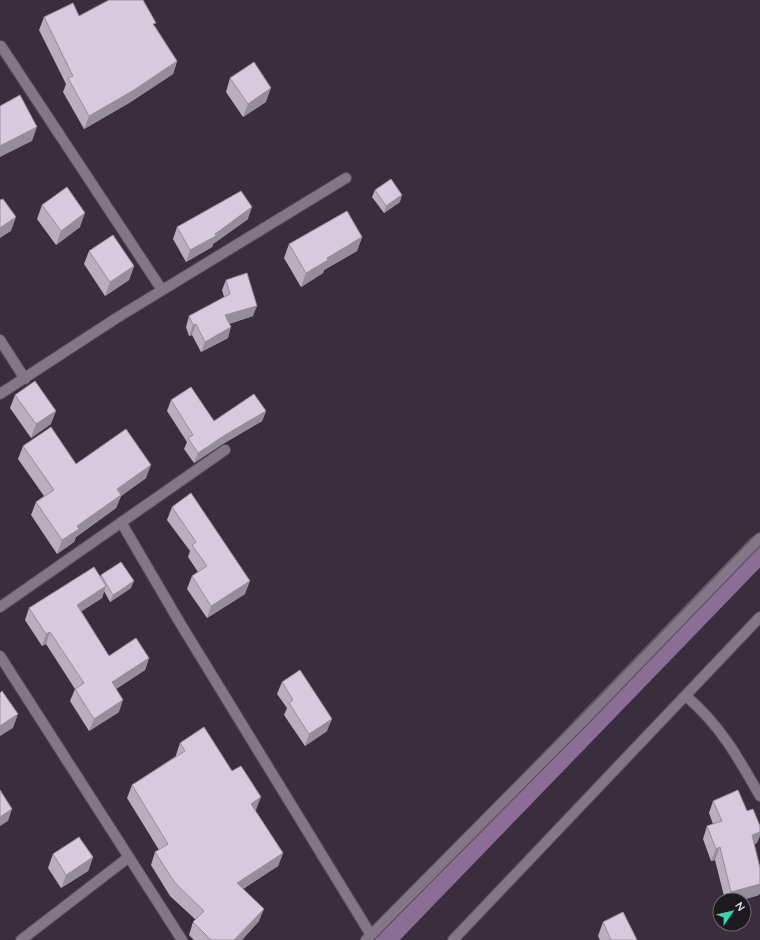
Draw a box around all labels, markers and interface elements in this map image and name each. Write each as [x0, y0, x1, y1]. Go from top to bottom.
north arrow [712, 892, 752, 932]
text: N [732, 899, 748, 914]

